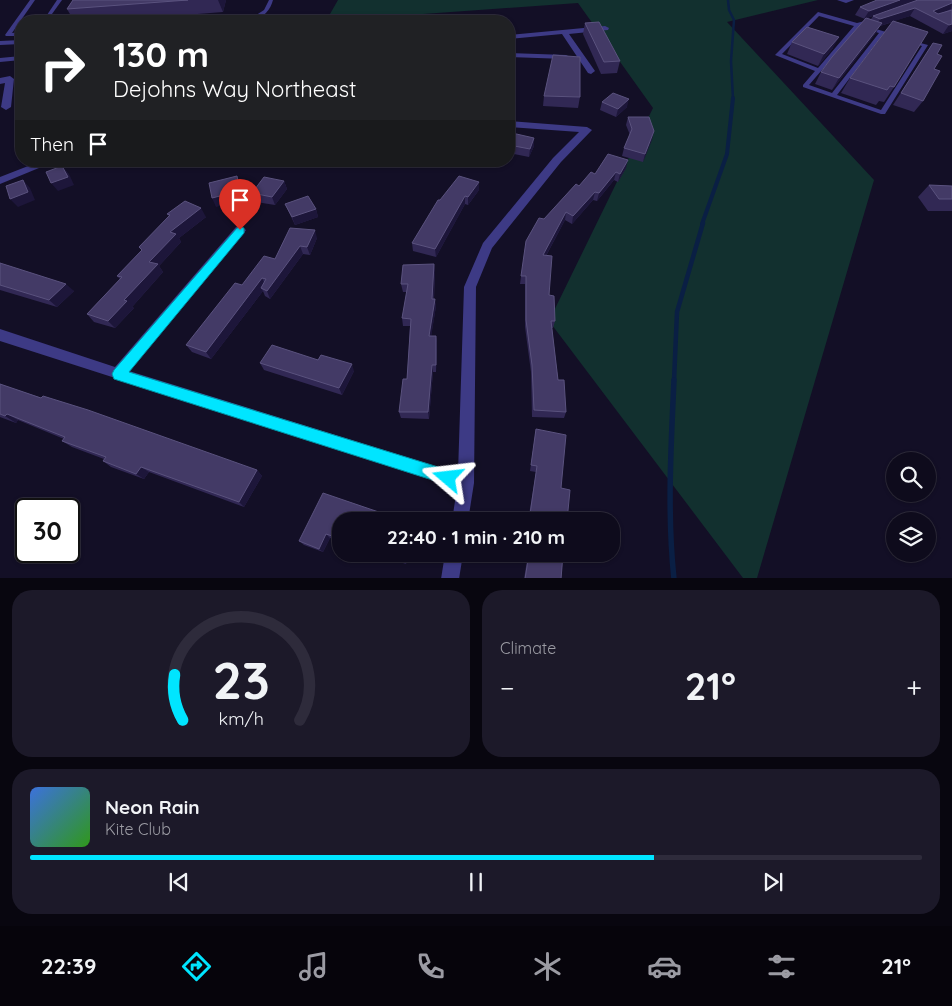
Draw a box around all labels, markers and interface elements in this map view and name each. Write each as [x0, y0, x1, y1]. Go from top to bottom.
text: 130 m [113, 32, 209, 76]
icon: right [30, 35, 95, 100]
text: Dejohns Way Northeast [113, 75, 356, 103]
icon: arrive [84, 130, 112, 158]
text: Then [30, 132, 74, 156]
pin [219, 179, 261, 230]
icon: arrive [226, 186, 254, 214]
position arrow [421, 451, 473, 503]
map controls [886, 452, 936, 562]
button: search [886, 452, 936, 502]
speed limit sign: 30 [15, 498, 80, 563]
button: layers [886, 512, 936, 562]
text: 22:40 · 1 min · 210 m [387, 525, 565, 549]
text: Climate [500, 638, 556, 658]
text: 23 [212, 647, 270, 712]
text: 21° [685, 662, 736, 710]
text: − [500, 670, 515, 705]
text: + [906, 670, 922, 705]
text: km/h [218, 707, 264, 729]
text: Neon Rain [105, 795, 200, 819]
text: Kite Club [105, 819, 171, 839]
icon: previous [165, 868, 193, 896]
icon: pause [462, 868, 490, 896]
icon: next [759, 868, 787, 896]
icon: directions [179, 949, 214, 984]
icon: music [296, 949, 331, 984]
icon: phone [413, 949, 448, 984]
icon: climate [530, 949, 565, 984]
icon: car [647, 949, 682, 984]
icon: filters [764, 949, 799, 984]
text: 22:39 [41, 952, 96, 980]
text: 21° [881, 952, 911, 980]

